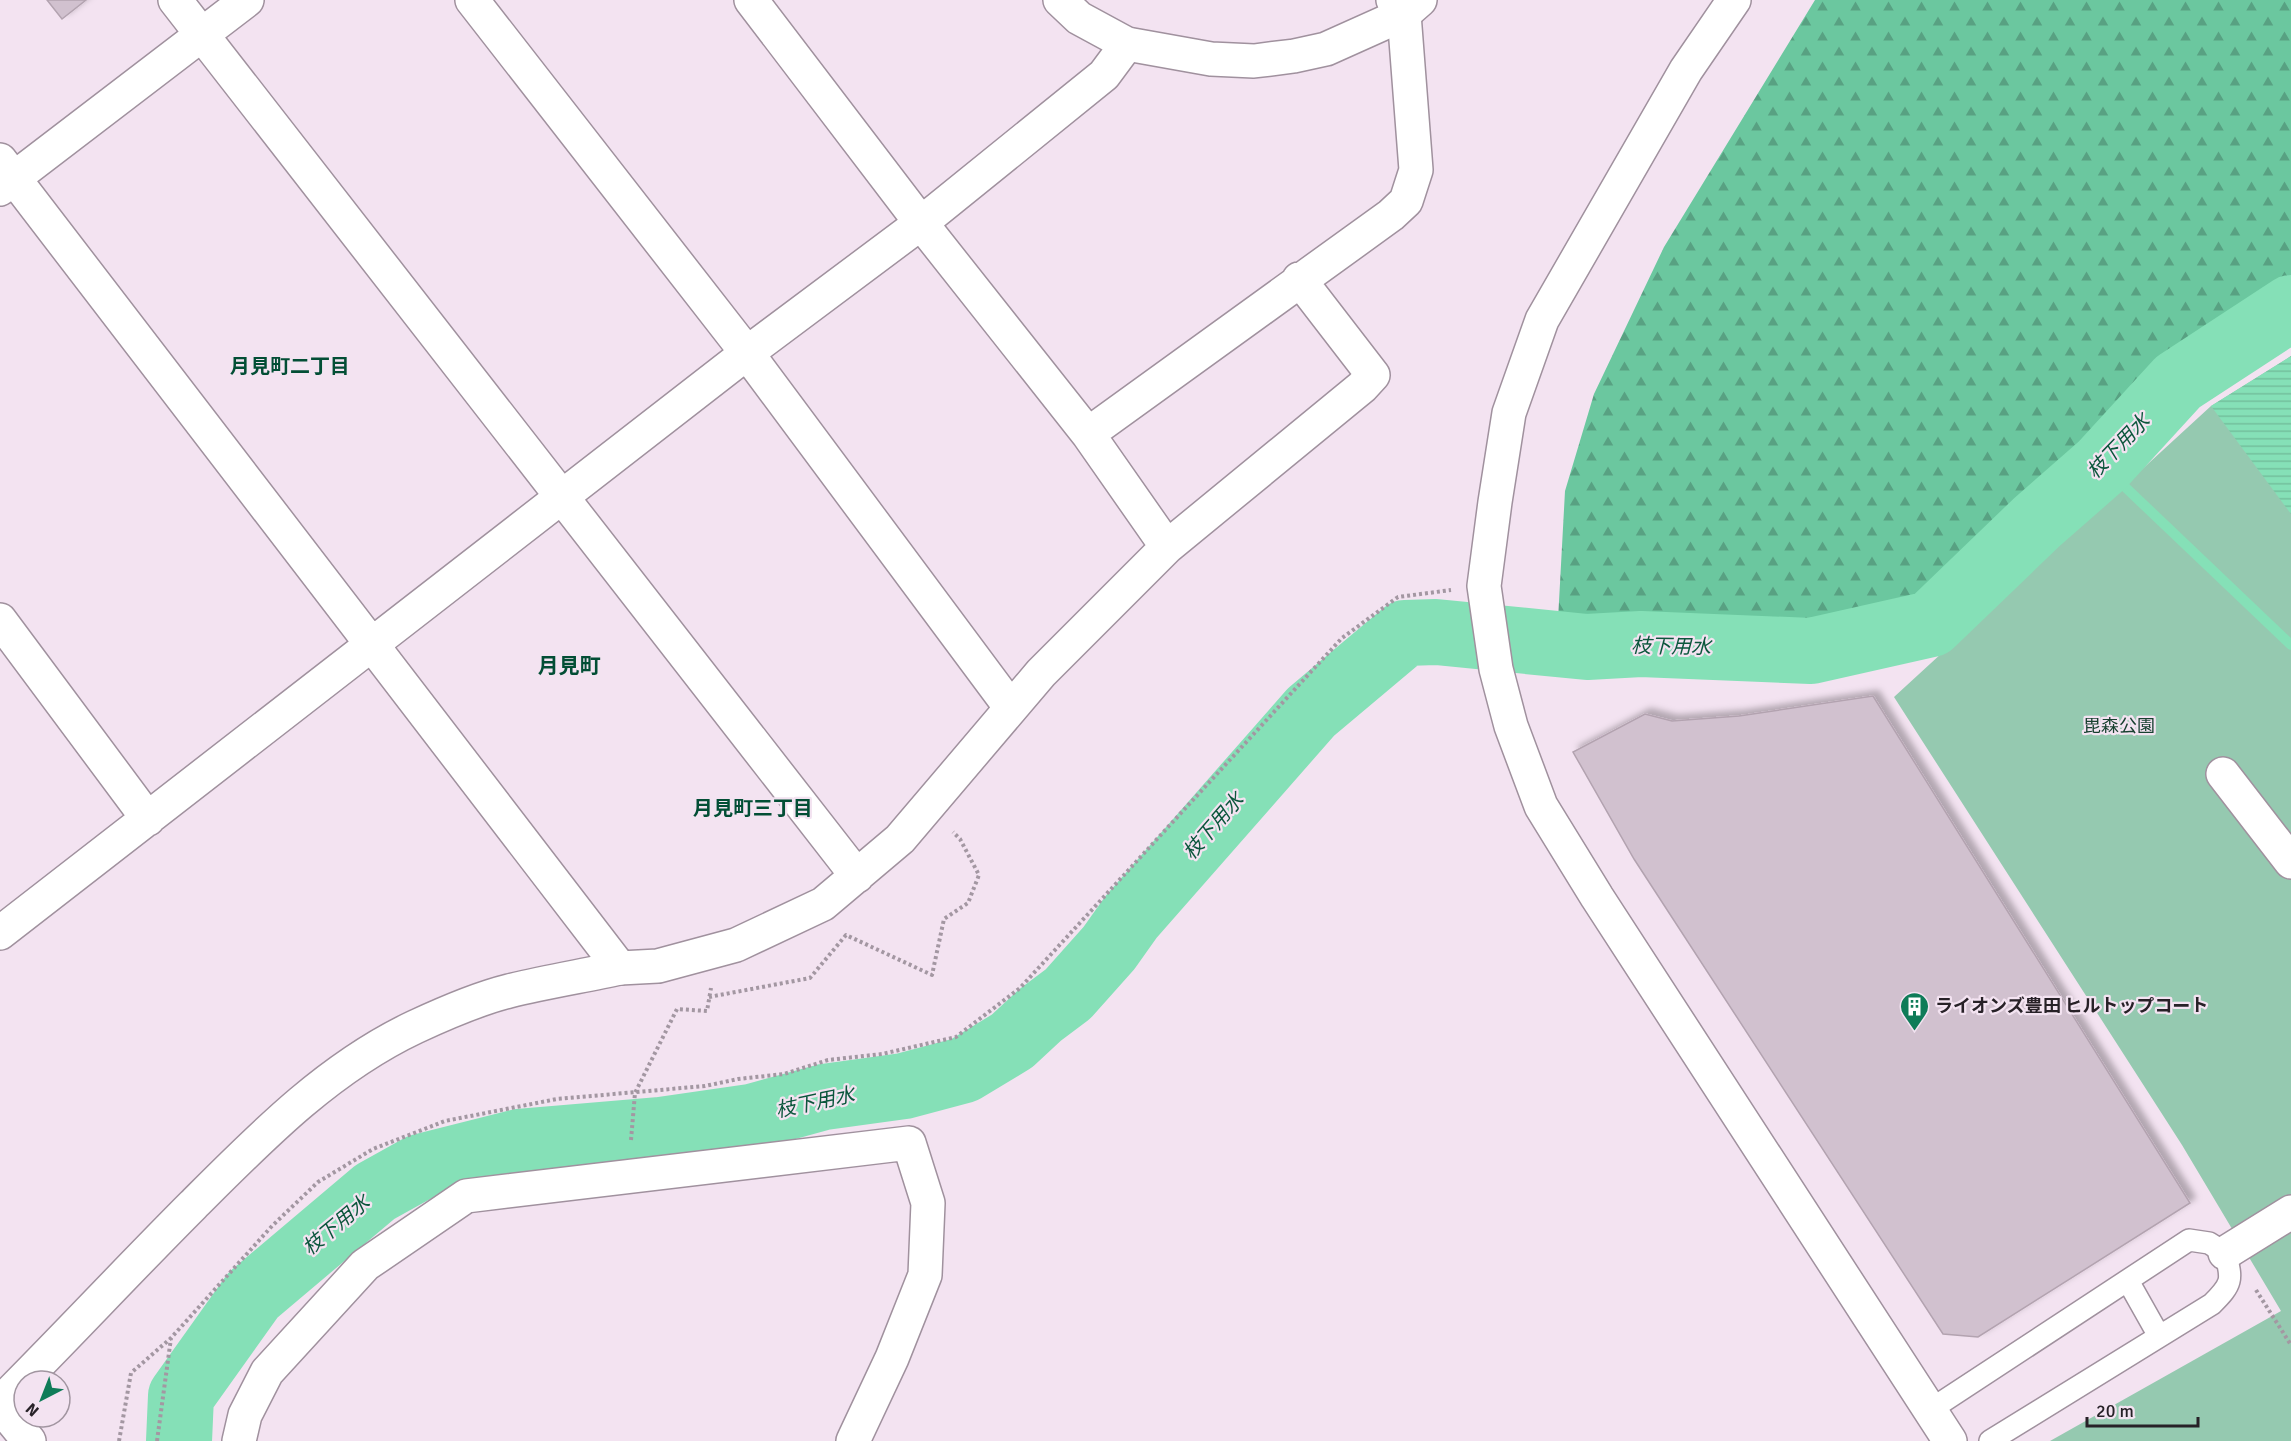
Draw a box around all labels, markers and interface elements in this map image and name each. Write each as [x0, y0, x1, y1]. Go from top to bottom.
district label: 月見町二丁目 [230, 354, 350, 379]
water label: 枝下用水 [2082, 407, 2157, 484]
water label: 枝下用水 [1631, 633, 1713, 660]
district label: 月見町 [538, 653, 601, 679]
park label: 毘森公園 [2083, 715, 2155, 737]
water label: 枝下用水 [1178, 786, 1250, 865]
district label: 月見町三丁目 [693, 796, 813, 821]
building icon: ライオンズ豊田 ヒルトップコート [1898, 990, 1930, 1032]
place label: ライオンズ豊田 ヒルトップコート [1935, 995, 2209, 1017]
water label: 枝下用水 [773, 1082, 859, 1123]
water label: 枝下用水 [298, 1189, 377, 1261]
north arrow [12, 1369, 72, 1429]
scale bar [2087, 1390, 2198, 1428]
text: N [22, 1398, 43, 1421]
text: 20 m [2096, 1400, 2134, 1422]

